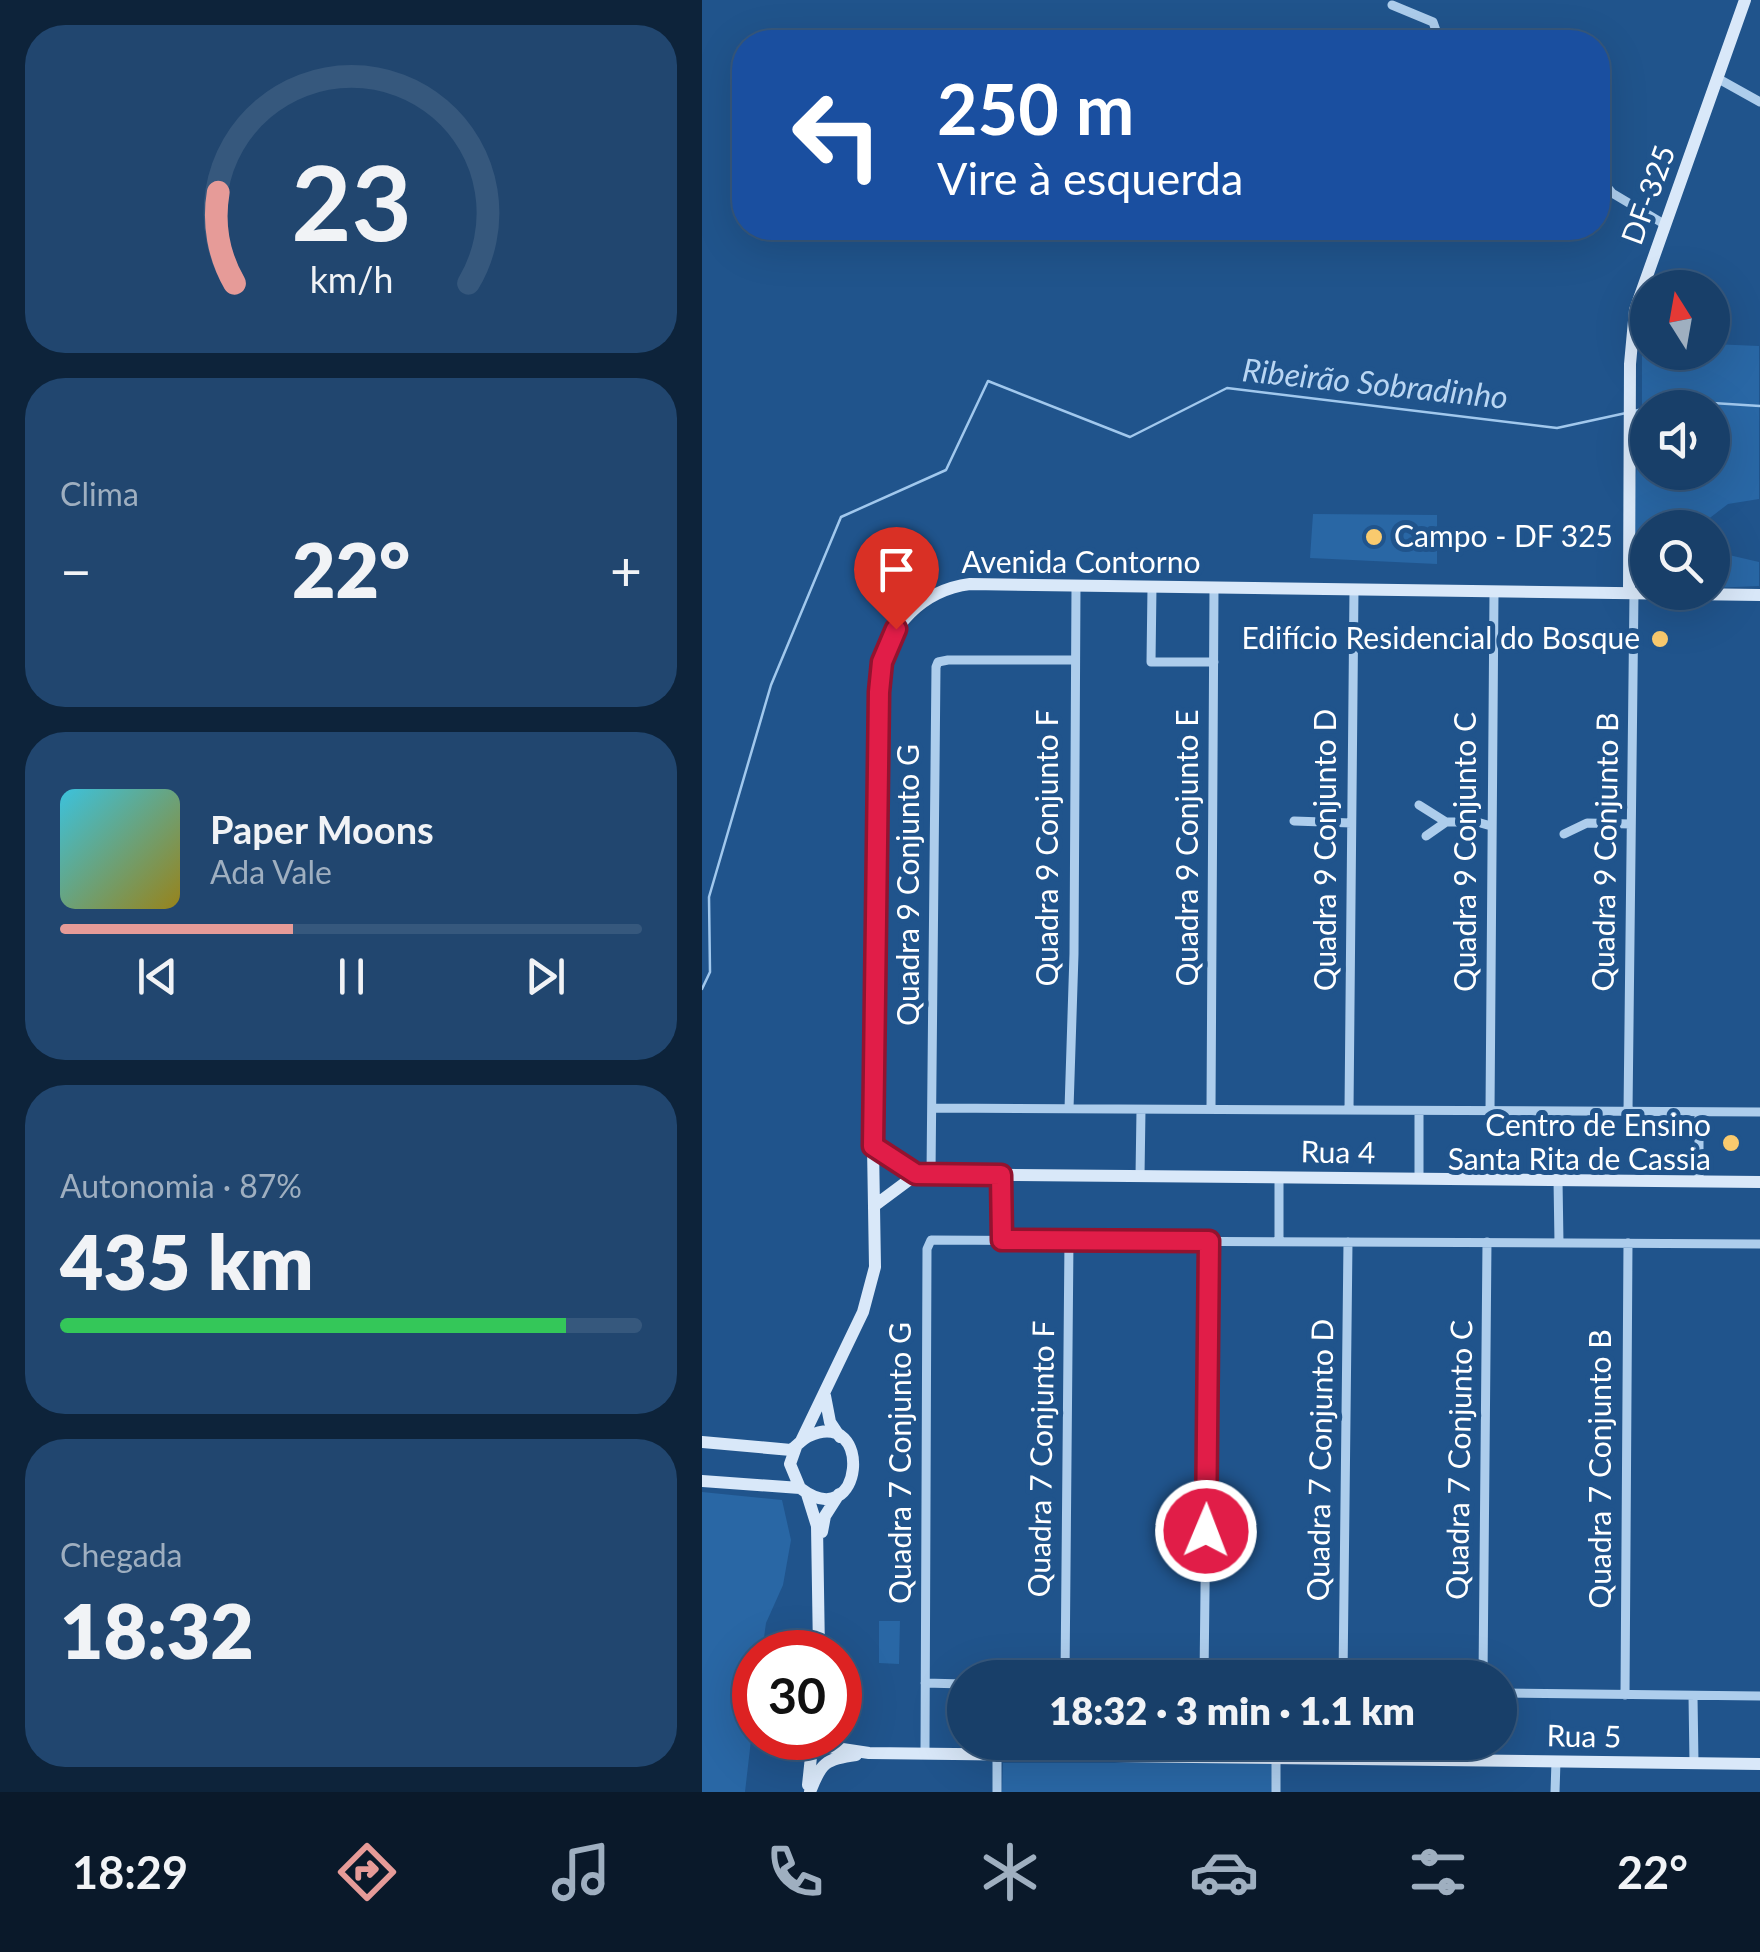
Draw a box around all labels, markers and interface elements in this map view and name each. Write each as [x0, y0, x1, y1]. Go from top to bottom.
text: 250 m [937, 66, 1134, 150]
icon: left [772, 70, 902, 200]
text: 23 [291, 138, 411, 263]
street label: DF-325 [1613, 140, 1682, 249]
text: Vire à esquerda [937, 151, 1243, 205]
text: km/h [309, 258, 393, 301]
north arrow [1630, 270, 1730, 370]
map controls [1630, 270, 1730, 610]
water label: Ribeirão Sobradinho [1240, 349, 1510, 416]
button: sound [1630, 390, 1730, 490]
text: Clima [60, 474, 139, 513]
button: search [1630, 510, 1730, 610]
place label: Campo - DF 325 [1394, 517, 1613, 553]
text: 22° [292, 524, 410, 614]
marker: Campo - DF 325 [1363, 526, 1385, 548]
pin [854, 527, 939, 630]
text: − [60, 537, 92, 603]
text: + [610, 537, 642, 603]
icon: arrive [869, 542, 924, 597]
street label: Avenida Contorno [962, 543, 1200, 579]
place label: Edifício Residencial do Bosque [1241, 619, 1640, 655]
marker: Edifício Residencial do Bosque [1649, 628, 1671, 650]
street label: Quadra 9 Conjunto E [1168, 709, 1204, 987]
street label: Quadra 9 Conjunto D [1306, 709, 1342, 991]
street label: Quadra 9 Conjunto F [1028, 710, 1064, 986]
street label: Quadra 9 Conjunto C [1446, 712, 1482, 992]
street label: Quadra 9 Conjunto B [1584, 712, 1624, 992]
street label: Quadra 9 Conjunto G [889, 744, 925, 1026]
text: Paper Moons [210, 806, 434, 852]
text: Ada Vale [210, 852, 332, 891]
icon: previous [130, 949, 185, 1004]
icon: pause [324, 949, 379, 1004]
icon: next [518, 949, 573, 1004]
place label: Centro de Ensino Santa Rita de Cassia [1448, 1106, 1711, 1176]
street label: Rua 4 [1300, 1132, 1376, 1170]
marker: Centro de Ensino Santa Rita de Cassia [1720, 1132, 1742, 1154]
text: Autonomia · 87% [60, 1166, 302, 1205]
text: 435 km [60, 1216, 314, 1306]
street label: Quadra 7 Conjunto D [1299, 1318, 1339, 1602]
street label: Quadra 7 Conjunto F [1020, 1320, 1060, 1598]
street label: Quadra 7 Conjunto C [1438, 1320, 1478, 1600]
street label: Quadra 7 Conjunto G [881, 1322, 917, 1604]
street label: Quadra 7 Conjunto B [1581, 1329, 1617, 1609]
position arrow [1154, 1479, 1258, 1583]
text: Chegada [60, 1535, 183, 1574]
text: 18:32 [60, 1585, 254, 1675]
speed limit sign: 30 [732, 1630, 862, 1760]
text: 18:32 · 3 min · 1.1 km [1049, 1687, 1415, 1733]
street label: Rua 5 [1546, 1716, 1622, 1754]
icon: directions [332, 1837, 402, 1907]
icon: music [546, 1837, 616, 1907]
icon: phone [760, 1837, 830, 1907]
icon: climate [975, 1837, 1045, 1907]
icon: car [1189, 1837, 1259, 1907]
icon: filters [1403, 1837, 1473, 1907]
text: 18:29 [72, 1845, 188, 1899]
text: 22° [1617, 1845, 1688, 1899]

